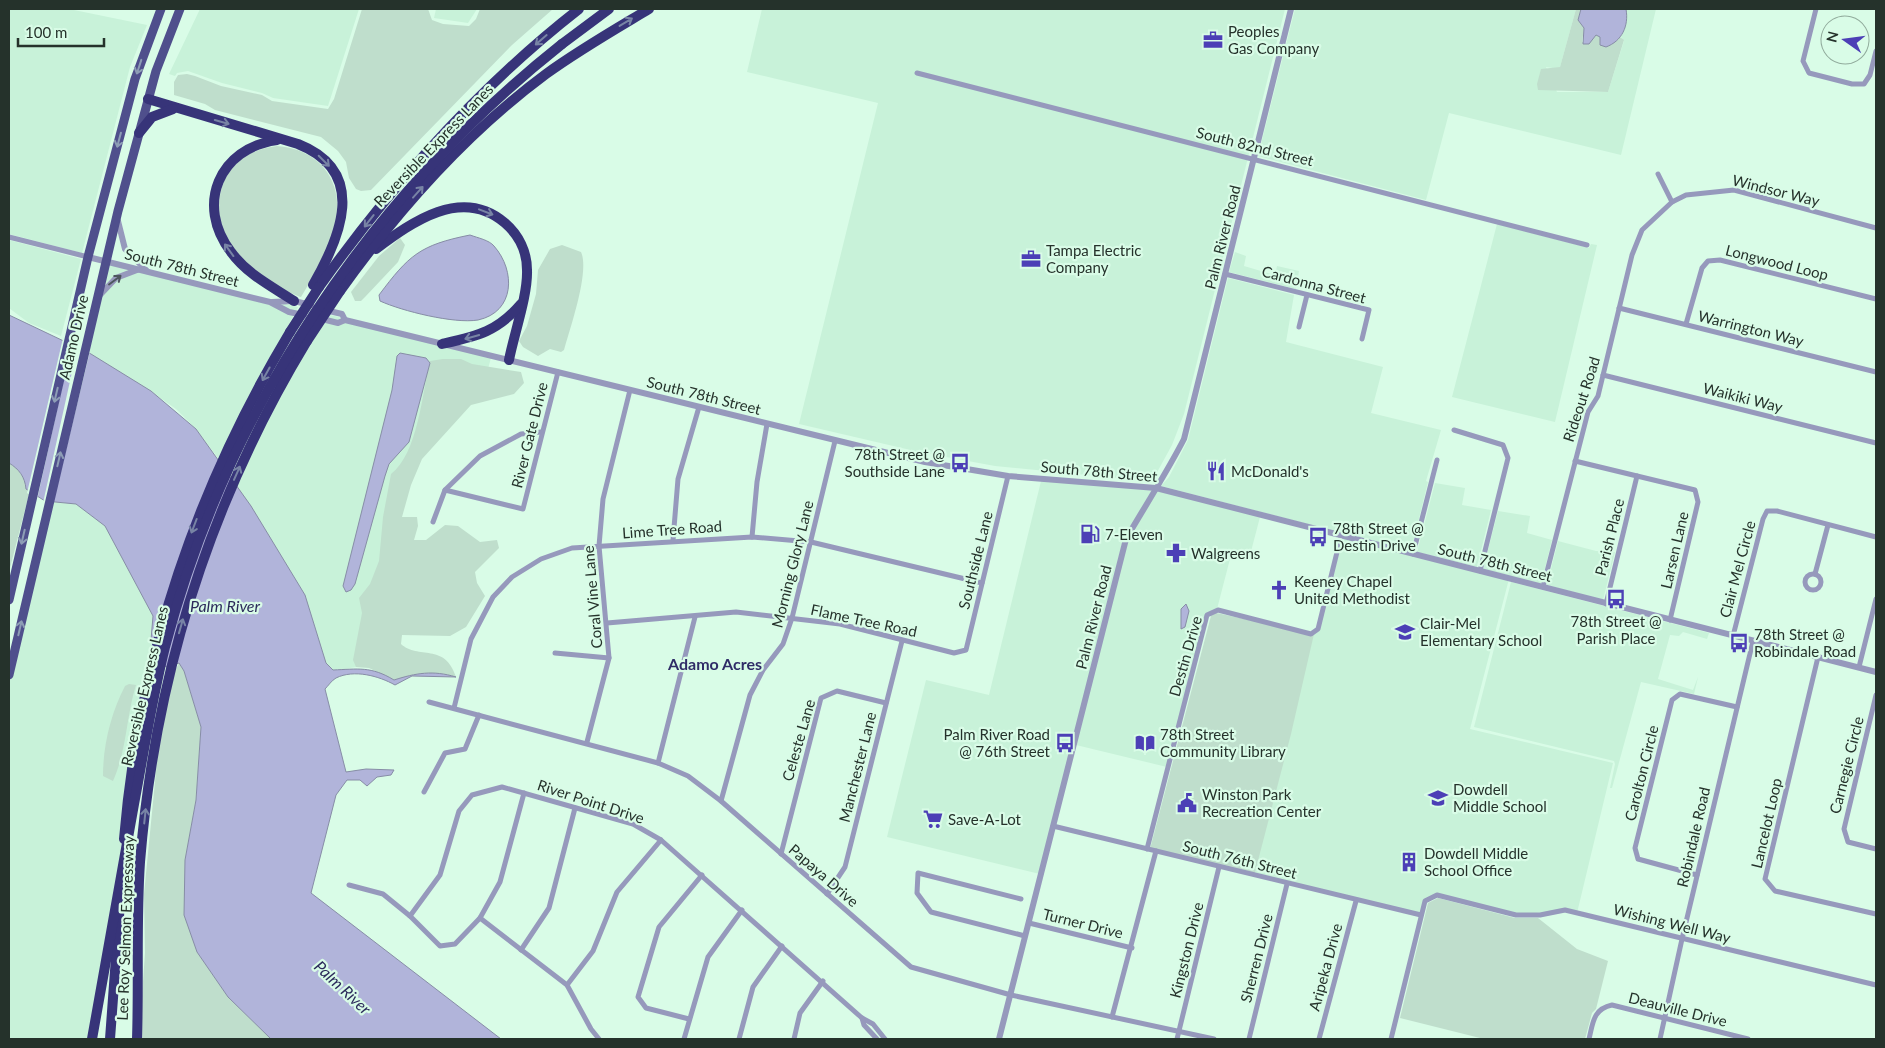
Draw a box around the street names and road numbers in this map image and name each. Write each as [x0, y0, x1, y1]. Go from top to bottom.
street label: Reversible Express Lanes [370, 80, 496, 210]
street label: South 82nd Street [1195, 123, 1316, 169]
street label: Windsor Way [1730, 170, 1822, 210]
street label: Palm River Road [1200, 183, 1244, 291]
street label: Longwood Loop [1724, 241, 1830, 283]
street label: South 78th Street [123, 244, 242, 290]
street label: Cardonna Street [1260, 261, 1369, 307]
street label: Adamo Drive [55, 293, 91, 381]
street label: Warrington Way [1696, 306, 1806, 350]
street label: Rideout Road [1559, 354, 1603, 444]
street label: South 78th Street [645, 372, 764, 418]
street label: Waikiki Way [1701, 378, 1785, 416]
street label: River Gate Drive [507, 380, 551, 490]
street label: South 78th Street [1040, 457, 1159, 485]
street label: Parish Place [1591, 496, 1627, 577]
street label: Morning Glory Lane [767, 498, 817, 630]
street label: Southside Lane [954, 509, 996, 611]
street label: Larsen Lane [1656, 510, 1692, 590]
street label: Lime Tree Road [621, 517, 723, 541]
street label: Clair Mel Circle [1715, 518, 1759, 620]
street label: South 78th Street [1436, 539, 1555, 585]
street label: Coral Vine Lane [579, 545, 605, 649]
street label: Palm River Road [1071, 563, 1115, 671]
street label: Flame Tree Road [809, 600, 919, 640]
street label: Reversible Express Lanes [117, 604, 171, 768]
street label: Destin Drive [1165, 614, 1205, 698]
street label: Celeste Lane [778, 697, 818, 783]
street label: Manchester Lane [835, 710, 879, 824]
street label: Carnegie Circle [1825, 714, 1867, 816]
street label: Carolton Circle [1620, 723, 1662, 823]
street label: River Point Drive [535, 775, 647, 827]
street label: Lancelot Loop [1747, 776, 1785, 870]
street label: Robindale Road [1673, 785, 1713, 889]
street label: Lee Roy Selmon Expressway [113, 835, 137, 1021]
street label: South 76th Street [1181, 836, 1300, 882]
street label: Papaya Drive [785, 840, 863, 910]
street label: Kingston Drive [1165, 900, 1207, 1000]
street label: Wishing Well Way [1611, 900, 1733, 946]
street label: Turner Drive [1041, 904, 1125, 942]
street label: Sherren Drive [1236, 912, 1276, 1004]
street label: Aripeka Drive [1305, 921, 1345, 1013]
street label: Deauville Drive [1627, 988, 1729, 1030]

